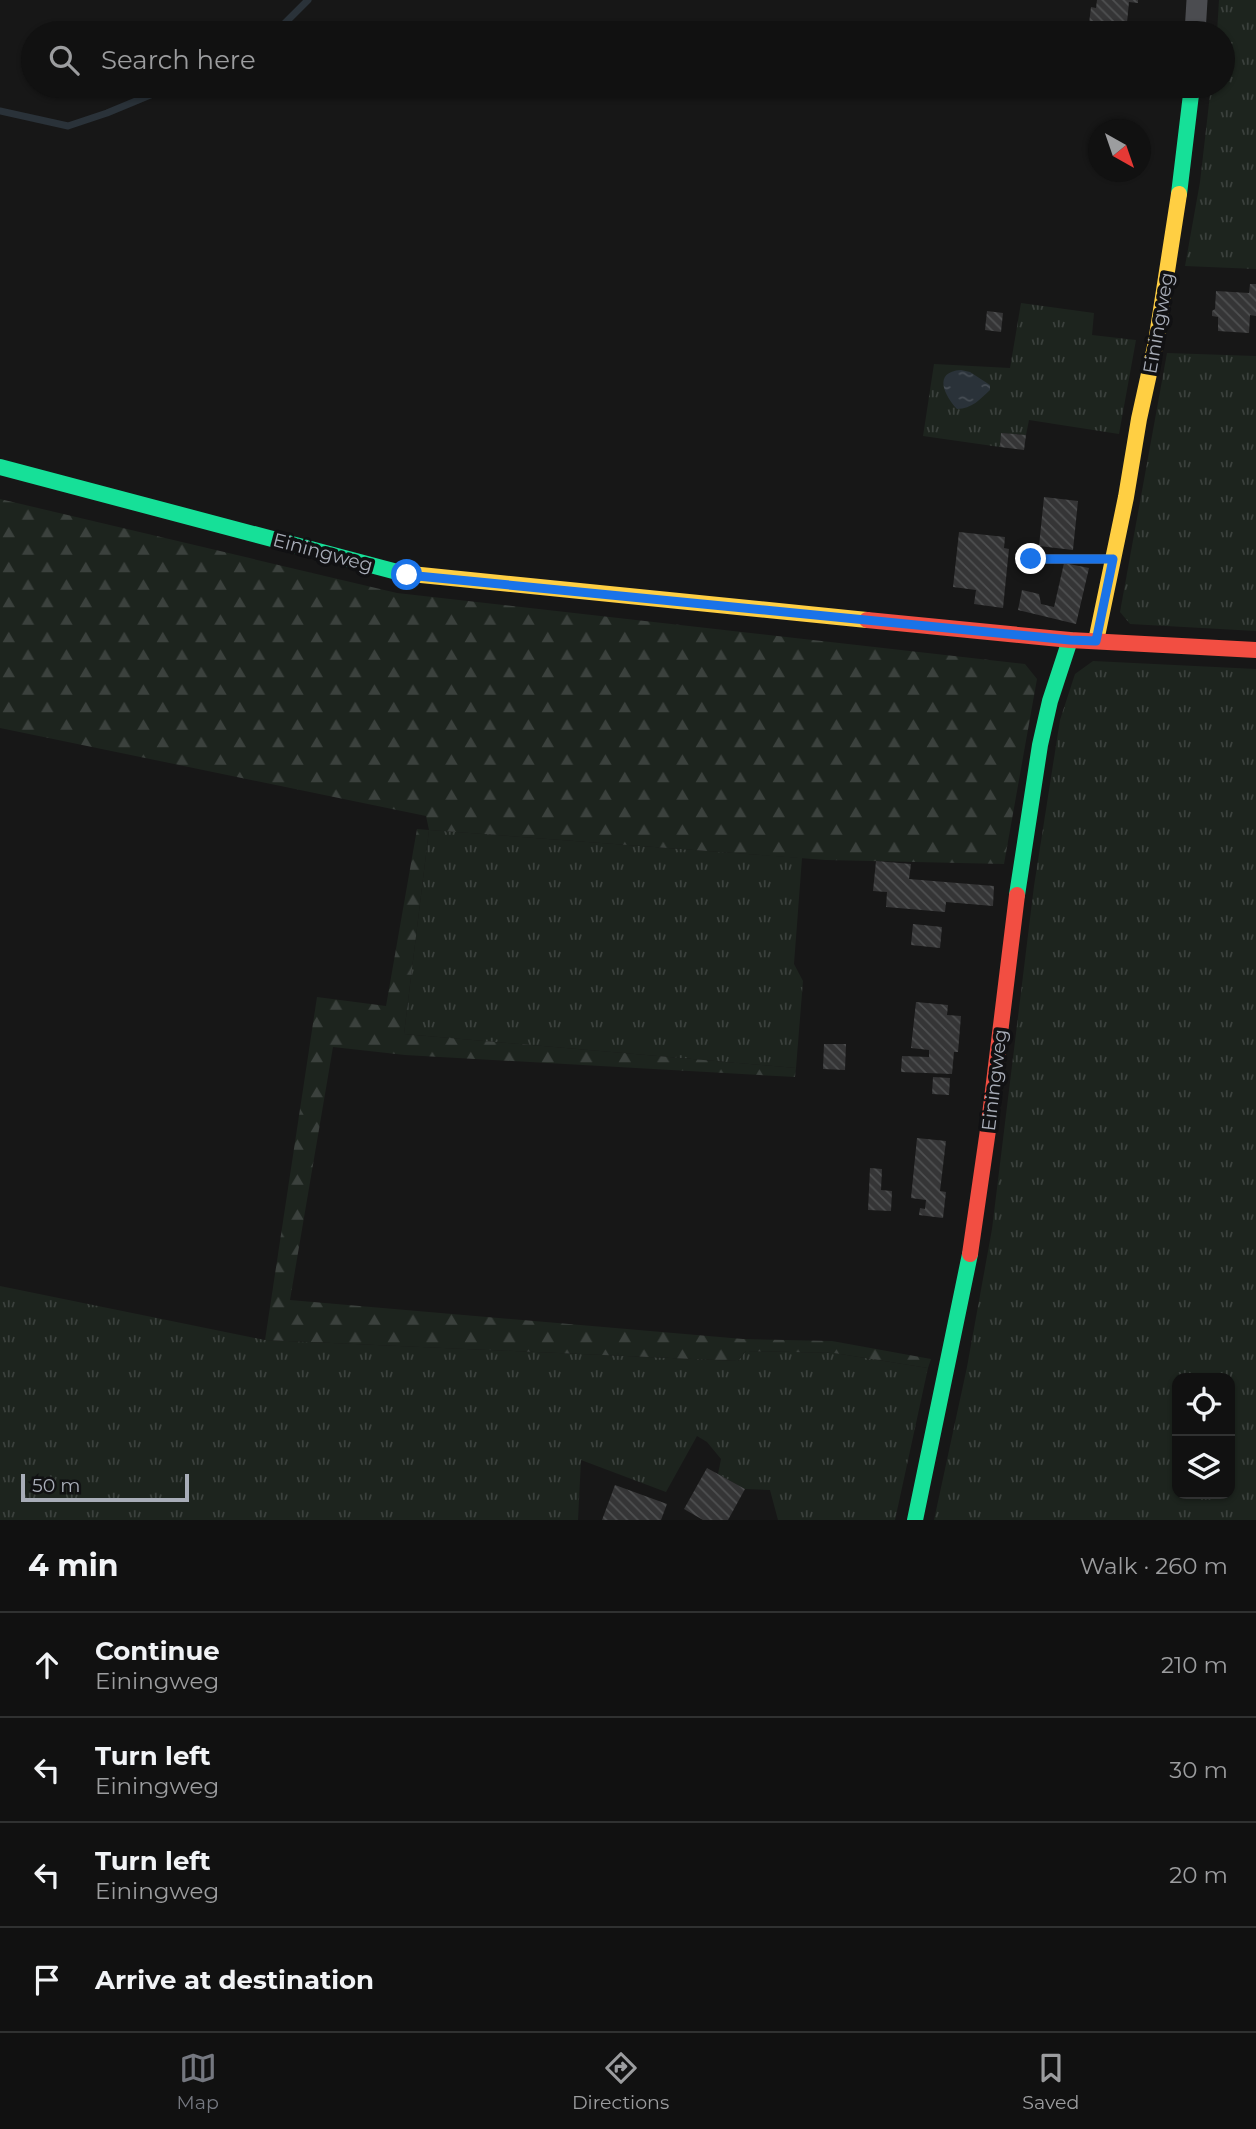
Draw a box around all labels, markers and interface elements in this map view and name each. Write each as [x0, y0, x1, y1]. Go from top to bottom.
search box [21, 21, 1235, 98]
icon: search [45, 41, 83, 79]
text: Search here [101, 44, 256, 76]
north arrow [1088, 119, 1151, 182]
street label: Einingweg [1138, 271, 1179, 376]
street label: Einingweg [270, 528, 375, 577]
route end [1015, 543, 1046, 574]
route start [391, 559, 422, 590]
street label: Einingweg [977, 1028, 1012, 1132]
map controls [1172, 1373, 1235, 1499]
button: locate [1172, 1373, 1235, 1436]
button: layers [1172, 1436, 1235, 1499]
scale bar [21, 1471, 189, 1503]
text: 50 m [32, 1474, 80, 1497]
text: 4 min [28, 1547, 118, 1584]
text: Walk · 260 m [1080, 1552, 1228, 1580]
text: Continue [95, 1635, 220, 1667]
icon: ahead [28, 1646, 66, 1684]
text: 210 m [1161, 1651, 1228, 1679]
text: Einingweg [95, 1667, 219, 1695]
text: Turn left [95, 1740, 211, 1772]
icon: left [28, 1751, 66, 1789]
text: 30 m [1169, 1756, 1228, 1784]
text: Einingweg [95, 1772, 219, 1800]
text: Turn left [95, 1845, 211, 1877]
icon: left [28, 1856, 66, 1894]
text: 20 m [1169, 1861, 1228, 1889]
text: Einingweg [95, 1877, 219, 1905]
icon: arrive [28, 1961, 66, 1999]
text: Arrive at destination [95, 1964, 374, 1996]
tab: Map [177, 2049, 219, 2114]
tab: Directions [572, 2049, 669, 2114]
tab: Saved [1022, 2049, 1079, 2114]

